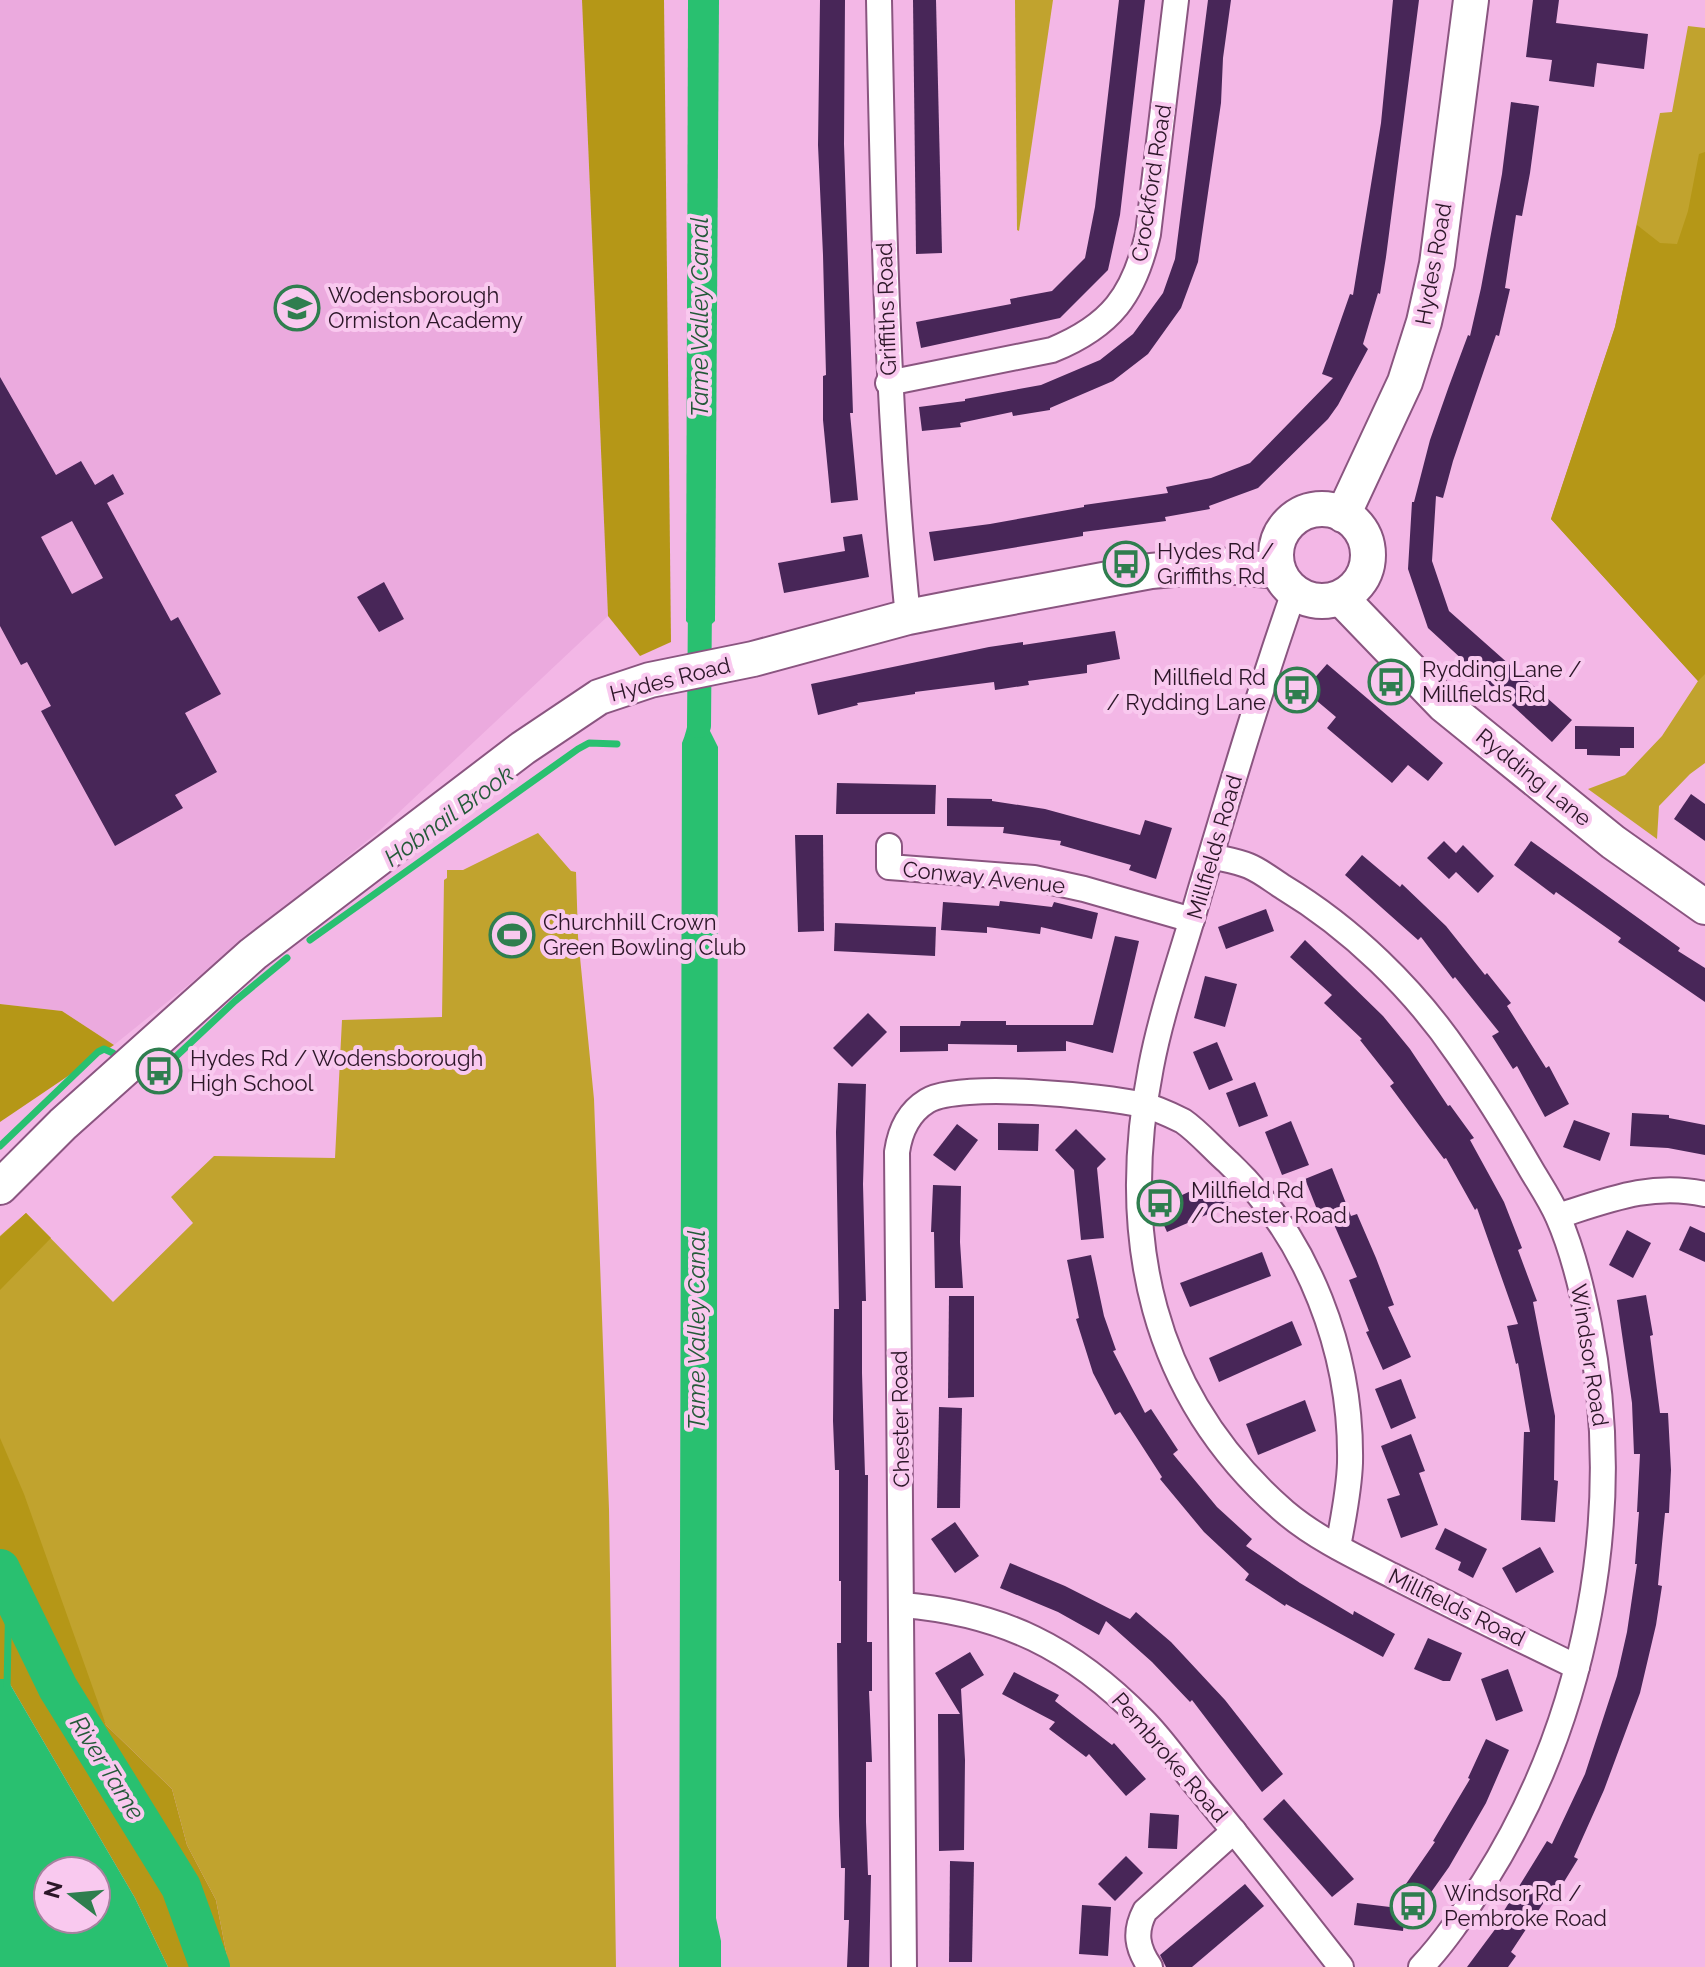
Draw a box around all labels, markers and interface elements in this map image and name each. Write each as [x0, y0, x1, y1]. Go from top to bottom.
street label: Crockford Road [1126, 103, 1176, 263]
street label: Hydes Road [1409, 201, 1457, 327]
water label: Tame Valley Canal [685, 217, 714, 417]
street label: Griffiths Road [871, 242, 901, 376]
place label: Wodensborough Ormiston Academy [328, 282, 523, 333]
school or university icon: Wodensborough Ormiston Academy [273, 284, 321, 332]
place label: Hydes Rd / Griffiths Rd [1157, 538, 1274, 589]
bus stop icon: Hydes Rd / Griffiths Rd [1102, 540, 1150, 588]
street label: Hydes Road [607, 651, 733, 707]
place label: Rydding Lane / Millfields Rd [1422, 656, 1582, 707]
bus stop icon: Rydding Lane / Millfields Rd [1367, 658, 1415, 706]
place label: Millfield Rd / Rydding Lane [1106, 664, 1266, 715]
bus stop icon: Millfield Rd / Rydding Lane [1273, 666, 1321, 714]
street label: Rydding Lane [1471, 723, 1597, 831]
water label: Hobnail Brook [378, 759, 519, 872]
street label: Millfields Road [1181, 772, 1247, 922]
street label: Conway Avenue [901, 856, 1067, 898]
place label: Churchhill Crown Green Bowling Club [543, 909, 746, 960]
sports icon: Churchhill Crown Green Bowling Club [488, 911, 536, 959]
place label: Hydes Rd / Wodensborough High School [190, 1045, 483, 1096]
bus stop icon: Hydes Rd / Wodensborough High School [135, 1047, 183, 1095]
place label: Millfield Rd / Chester Road [1191, 1177, 1347, 1228]
bus stop icon: Millfield Rd / Chester Road [1136, 1179, 1184, 1227]
water label: Tame Valley Canal [682, 1230, 711, 1430]
street label: Windsor Road [1566, 1282, 1614, 1428]
street label: Chester Road [886, 1350, 914, 1488]
street label: Millfields Road [1384, 1563, 1530, 1651]
street label: Pembroke Road [1107, 1687, 1233, 1827]
water label: River Tame [64, 1710, 151, 1825]
north arrow [32, 1855, 112, 1935]
text: N [38, 1878, 68, 1901]
place label: Windsor Rd / Pembroke Road [1444, 1880, 1607, 1931]
bus stop icon: Windsor Rd / Pembroke Road [1389, 1882, 1437, 1930]

